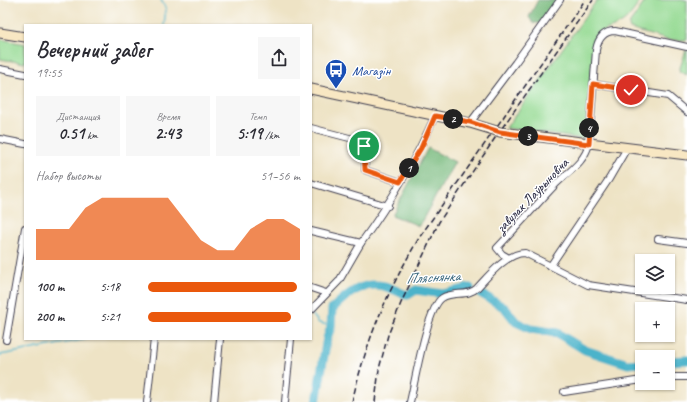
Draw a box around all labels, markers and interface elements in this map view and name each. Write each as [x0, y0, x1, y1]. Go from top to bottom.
text: Вечерний забег [36, 36, 151, 64]
button: share [258, 37, 300, 79]
bus stop icon: Магазін [323, 57, 349, 90]
place label: Магазін [352, 62, 392, 79]
text: 19:55 [36, 65, 62, 81]
pin [614, 73, 648, 107]
icon: check [620, 79, 642, 101]
text: Дистанция [56, 109, 100, 123]
text: Время [156, 109, 180, 123]
text: Темп [249, 109, 267, 123]
pin: 2 [443, 109, 463, 129]
text: 2 [451, 112, 455, 126]
pin: 4 [579, 118, 599, 138]
text: 4 [587, 121, 591, 135]
text: 0.51 [58, 123, 84, 144]
text: 2:43 [155, 123, 181, 144]
text: 5:19 [237, 123, 262, 144]
pin: 3 [518, 126, 538, 146]
text: km [84, 128, 98, 142]
text: /km [262, 128, 279, 142]
pin [347, 129, 381, 163]
text: 3 [526, 129, 530, 143]
icon: arrive [353, 135, 375, 157]
street label: завулак Лаўрыновіча [491, 154, 573, 238]
pin: 1 [399, 158, 419, 178]
text: 1 [407, 161, 411, 175]
text: Набор высоты [36, 168, 101, 184]
text: 51–56 m [260, 168, 300, 184]
map controls [635, 254, 675, 390]
button: layers [635, 254, 675, 294]
water label: Пляснянка [406, 267, 462, 288]
text: 100 m [36, 279, 64, 295]
text: 5:18 [100, 279, 120, 295]
button: + [635, 302, 675, 342]
text: 200 m [36, 309, 64, 325]
text: 5:21 [100, 309, 120, 325]
button: − [635, 350, 675, 390]

